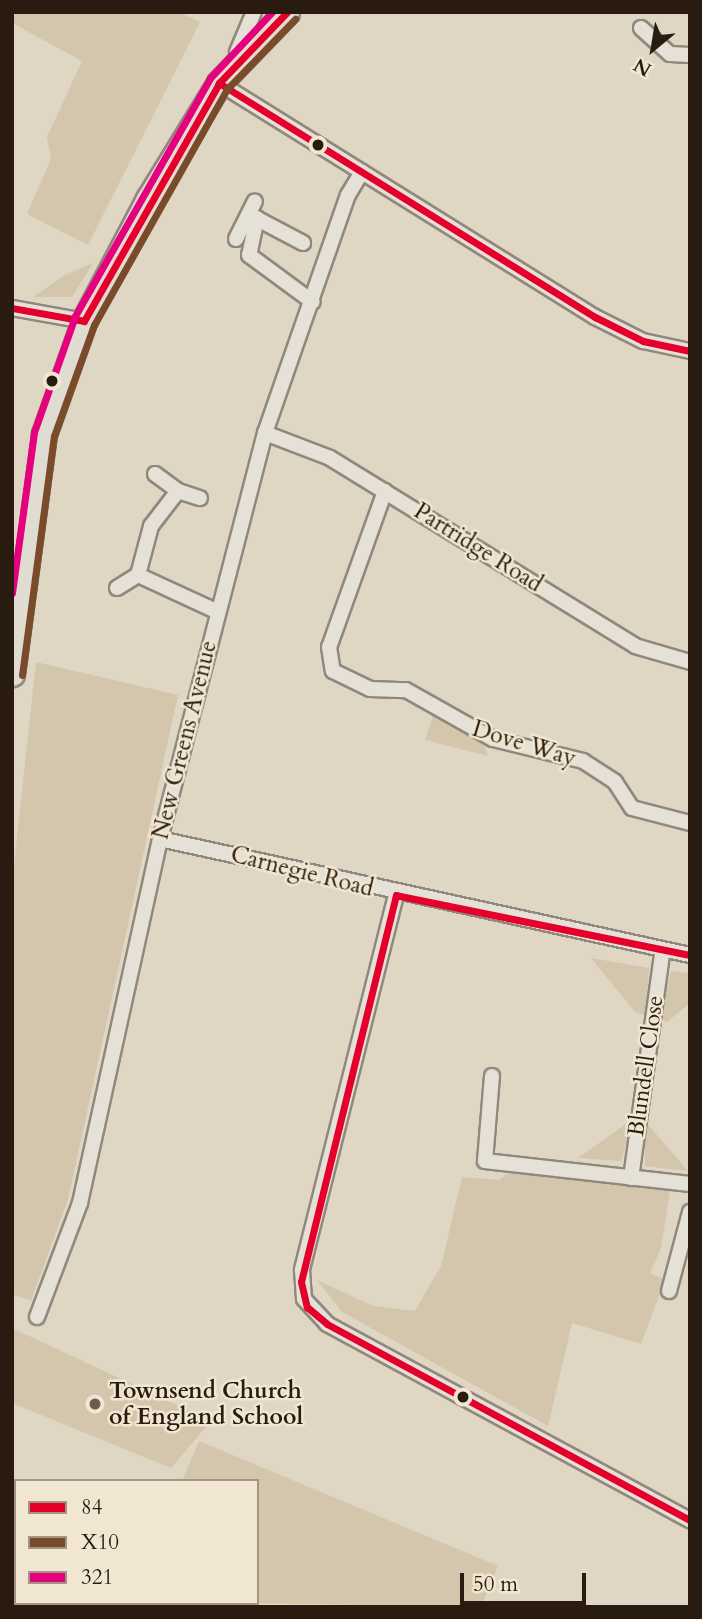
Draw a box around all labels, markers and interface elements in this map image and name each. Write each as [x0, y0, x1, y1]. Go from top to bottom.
north arrow [618, 14, 688, 84]
text: N [629, 52, 656, 83]
unlabelled marker [311, 138, 325, 152]
unlabelled marker [45, 374, 59, 388]
street label: Partridge Road [409, 498, 547, 598]
street label: New Greens Avenue [147, 638, 223, 842]
street label: Dove Way [469, 715, 579, 773]
street label: Carnegie Road [228, 841, 376, 903]
street label: Blundell Close [622, 994, 670, 1138]
place label: Townsend Church of England School [109, 1377, 303, 1431]
unlabelled marker [456, 1390, 470, 1404]
marker: Townsend Church of England School [87, 1396, 103, 1412]
legend [14, 1479, 259, 1605]
text: 84 [81, 1493, 103, 1522]
text: X10 [81, 1528, 119, 1557]
scale bar [464, 1560, 590, 1604]
text: 321 [81, 1563, 113, 1592]
text: 50 m [473, 1570, 518, 1599]

